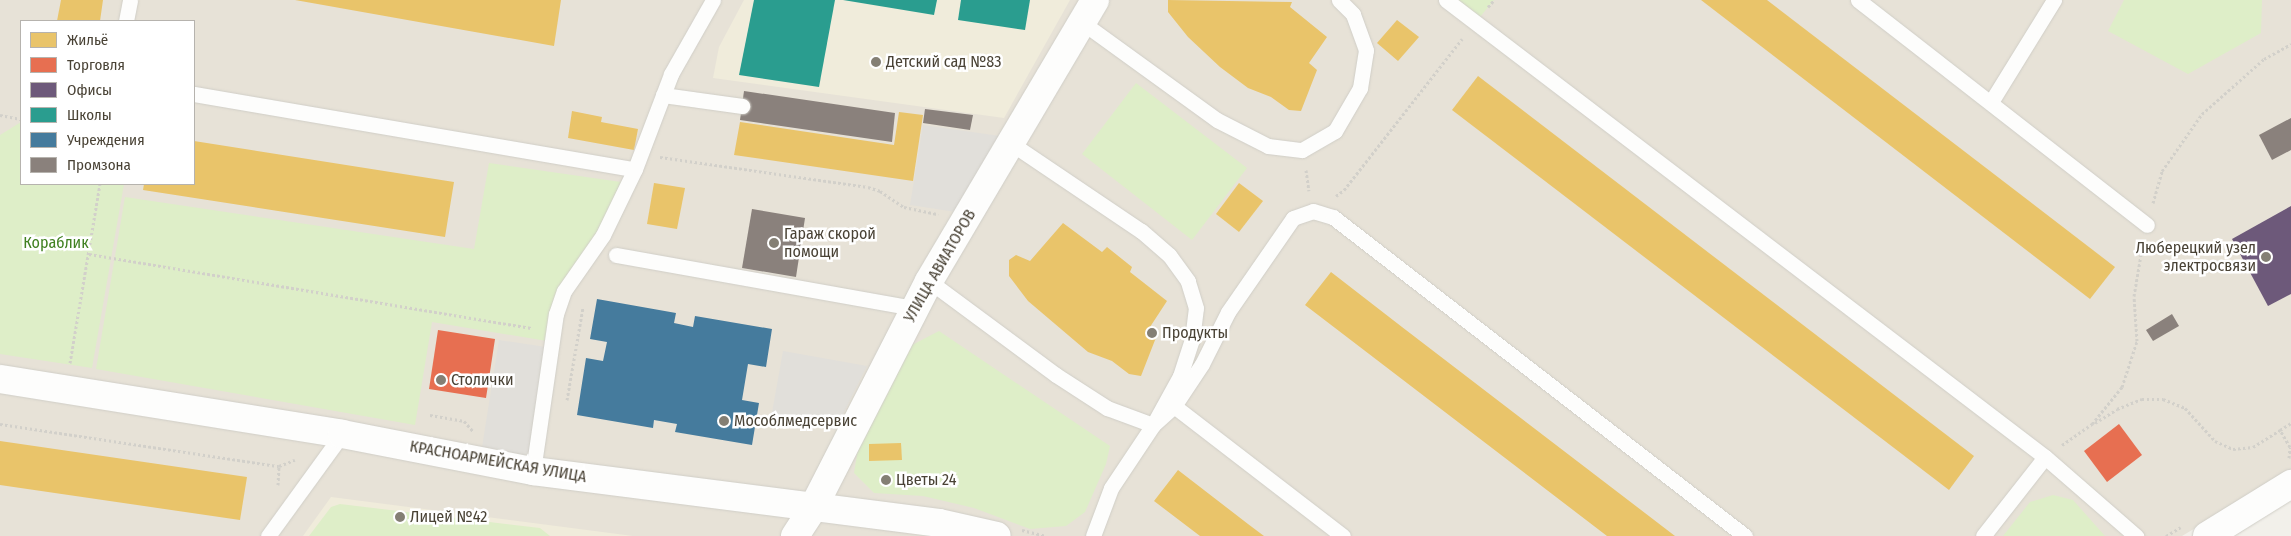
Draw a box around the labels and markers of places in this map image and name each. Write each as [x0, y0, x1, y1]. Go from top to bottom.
place label: Детский сад №83 [886, 52, 1001, 72]
marker: Детский сад №83 [870, 56, 882, 68]
place label: Гараж скорой помощи [784, 224, 876, 262]
marker: Гараж скорой помощи [768, 237, 780, 249]
place label: Люберецкий узел электросвязи [2136, 238, 2256, 276]
marker: Люберецкий узел электросвязи [2260, 251, 2272, 263]
place label: Продукты [1162, 323, 1228, 343]
marker: Продукты [1146, 327, 1158, 339]
place label: Столички [451, 370, 513, 390]
marker: Столички [435, 374, 447, 386]
place label: Мособлмедсервис [734, 411, 857, 431]
marker: Мособлмедсервис [718, 415, 730, 427]
place label: Цветы 24 [896, 470, 957, 490]
marker: Цветы 24 [880, 474, 892, 486]
place label: Лицей №42 [410, 507, 487, 527]
marker: Лицей №42 [394, 511, 406, 523]

